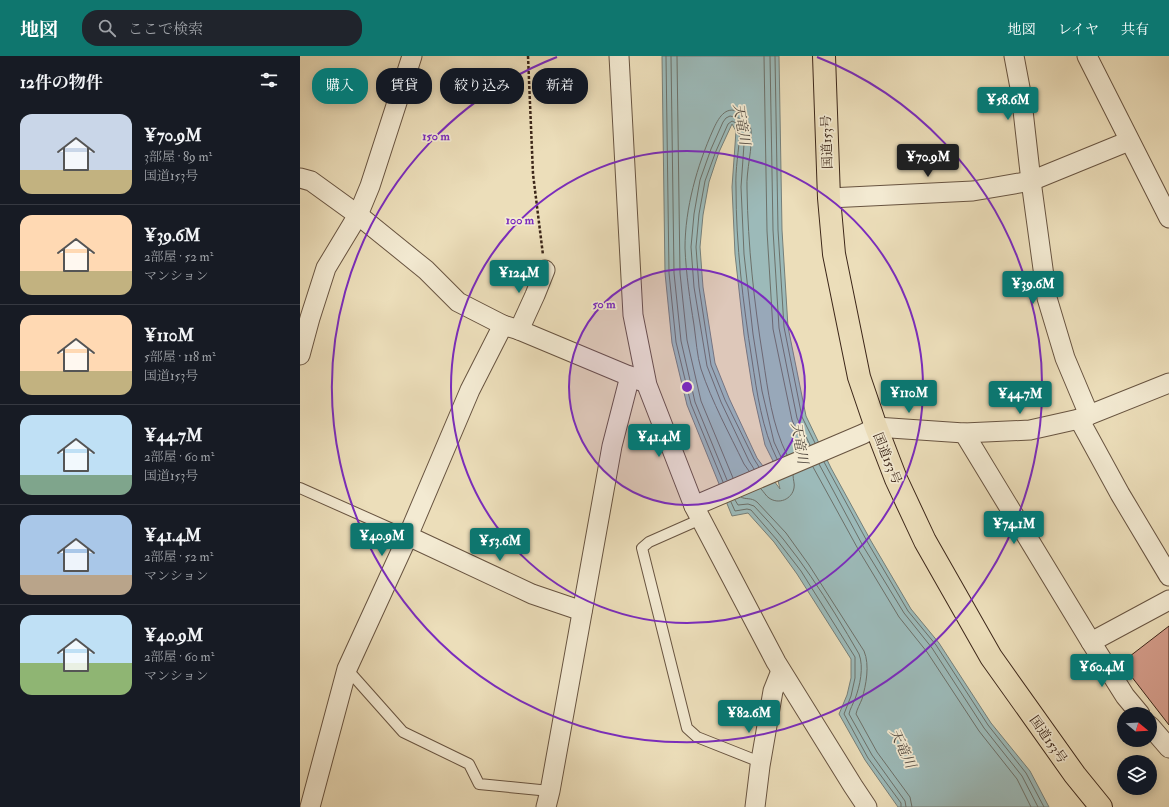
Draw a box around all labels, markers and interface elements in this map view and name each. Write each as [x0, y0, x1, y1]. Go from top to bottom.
search box [82, 10, 362, 46]
icon: search [96, 17, 118, 39]
text: 地図 [20, 18, 58, 42]
text: ここで検索 [128, 20, 203, 39]
text: 地図 [1008, 21, 1036, 38]
text: レイヤ [1058, 21, 1099, 38]
text: 共有 [1121, 21, 1149, 38]
chip: 購入 [312, 68, 368, 104]
chip: 賃貸 [376, 68, 432, 104]
chip: 絞り込み [440, 68, 524, 104]
chip: 新着 [532, 68, 588, 104]
icon: filters [258, 69, 280, 91]
text: 12件の物件 [20, 72, 103, 93]
pin: ¥58.6M [975, 87, 1041, 121]
text: ¥58.6M [986, 92, 1030, 108]
water label: 天竜川 [729, 102, 754, 148]
street label: 国道153号 [818, 115, 836, 169]
text: ¥70.9M [144, 125, 202, 146]
text: 150 m [422, 129, 450, 144]
icon: home [52, 130, 100, 178]
pin: ¥70.9M [895, 144, 961, 178]
text: 3部屋 · 89 m² [144, 149, 212, 165]
text: ¥70.9M [906, 149, 950, 165]
text: 国道153号 [144, 168, 198, 184]
text: 100 m [506, 213, 535, 228]
text: ¥39.6M [144, 225, 200, 246]
icon: home [52, 231, 100, 279]
text: 2部屋 · 52 m² [144, 249, 213, 265]
pin: ¥124M [491, 260, 547, 294]
text: ¥124M [499, 265, 539, 281]
text: マンション [144, 268, 208, 284]
pin: ¥39.6M [1000, 271, 1066, 305]
text: ¥39.6M [1011, 276, 1055, 292]
text: 50 m [592, 297, 616, 312]
text: ¥110M [144, 325, 194, 346]
icon: home [52, 331, 100, 379]
text: 5部屋 · 118 m² [144, 349, 216, 365]
text: 国道153号 [144, 368, 198, 384]
centre of rings [680, 380, 694, 394]
pin: ¥110M [881, 380, 937, 414]
pin: ¥44.7M [987, 381, 1053, 415]
text: ¥110M [890, 385, 928, 401]
text: ¥44.7M [998, 386, 1042, 402]
water label: 天竜川 [787, 421, 812, 467]
pin: ¥41.4M [626, 424, 692, 458]
text: ¥44.7M [144, 425, 202, 446]
text: ¥41.4M [637, 429, 681, 445]
street label: 国道153号 [869, 430, 905, 487]
icon: home [52, 431, 100, 479]
text: 2部屋 · 60 m² [144, 449, 214, 465]
text: 国道153号 [144, 468, 198, 484]
pin: ¥74.1M [981, 511, 1047, 545]
text: ¥74.1M [993, 516, 1035, 532]
pin: ¥40.9M [349, 523, 415, 557]
text: ¥41.4M [144, 525, 201, 546]
text: ¥40.9M [359, 528, 405, 544]
pin: ¥53.6M [467, 528, 533, 562]
icon: home [52, 531, 100, 579]
text: ¥53.6M [479, 533, 521, 549]
text: 2部屋 · 52 m² [144, 549, 213, 565]
text: マンション [144, 568, 208, 584]
text: ¥40.9M [144, 625, 203, 646]
icon: home [52, 631, 100, 679]
text: 2部屋 · 60 m² [144, 649, 214, 665]
pin: ¥60.4M [1069, 654, 1135, 688]
text: ¥60.4M [1079, 659, 1125, 675]
text: マンション [144, 668, 208, 684]
pin: ¥82.6M [716, 700, 782, 734]
text: ¥82.6M [727, 705, 771, 721]
north arrow [1117, 707, 1157, 747]
map controls [1117, 707, 1157, 795]
street label: 国道153号 [1026, 713, 1070, 766]
water label: 天竜川 [886, 726, 920, 773]
button: layers [1117, 755, 1157, 795]

